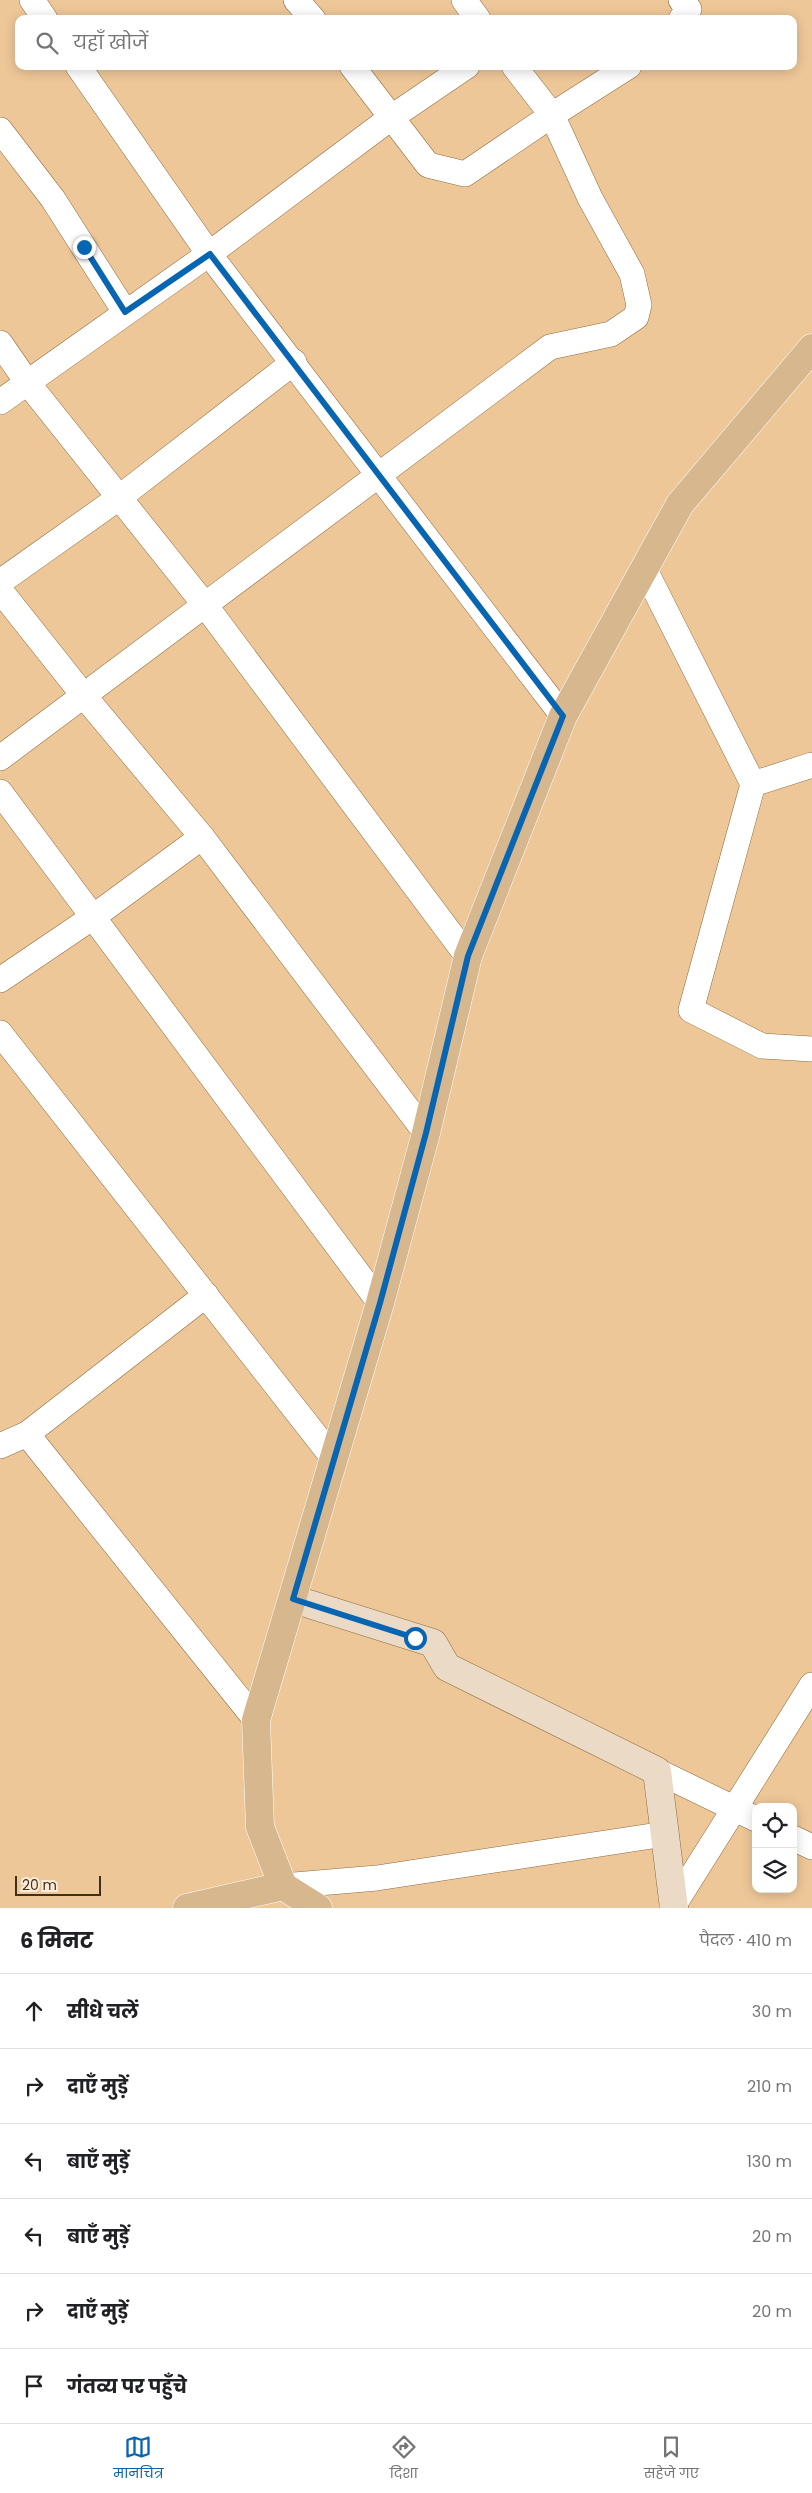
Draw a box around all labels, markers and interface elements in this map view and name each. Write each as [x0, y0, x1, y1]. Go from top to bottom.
search box [15, 15, 797, 70]
icon: search [33, 29, 61, 57]
text: यहाँ खोजें [73, 29, 148, 56]
route end [73, 236, 96, 259]
route start [404, 1627, 427, 1650]
map controls [752, 1803, 797, 1893]
button: locate [752, 1803, 797, 1848]
button: layers [752, 1848, 797, 1893]
scale bar [15, 1873, 101, 1896]
text: 20 m [22, 1875, 57, 1895]
text: 6 मिनट [20, 1926, 93, 1955]
text: पैदल · 410 m [699, 1929, 792, 1952]
icon: ahead [20, 1997, 48, 2025]
text: सीधे चलें [67, 1998, 138, 2025]
text: 30 m [752, 2000, 792, 2023]
icon: right [20, 2072, 48, 2100]
text: दाएँ मुड़ें [67, 2073, 128, 2100]
text: 210 m [747, 2075, 792, 2098]
icon: left [20, 2147, 48, 2175]
text: बाएँ मुड़ें [67, 2148, 129, 2175]
text: 130 m [747, 2150, 792, 2173]
icon: left [20, 2222, 48, 2250]
text: बाएँ मुड़ें [67, 2223, 129, 2250]
text: 20 m [752, 2225, 792, 2248]
icon: right [20, 2297, 48, 2325]
text: दाएँ मुड़ें [67, 2298, 128, 2325]
text: 20 m [752, 2300, 792, 2323]
icon: arrive [20, 2372, 48, 2400]
text: गंतव्य पर पहुँचे [67, 2373, 187, 2400]
tab: मानचित्र [113, 2433, 163, 2484]
tab: दिशा [390, 2433, 418, 2484]
tab: सहेजे गए [644, 2433, 699, 2484]

